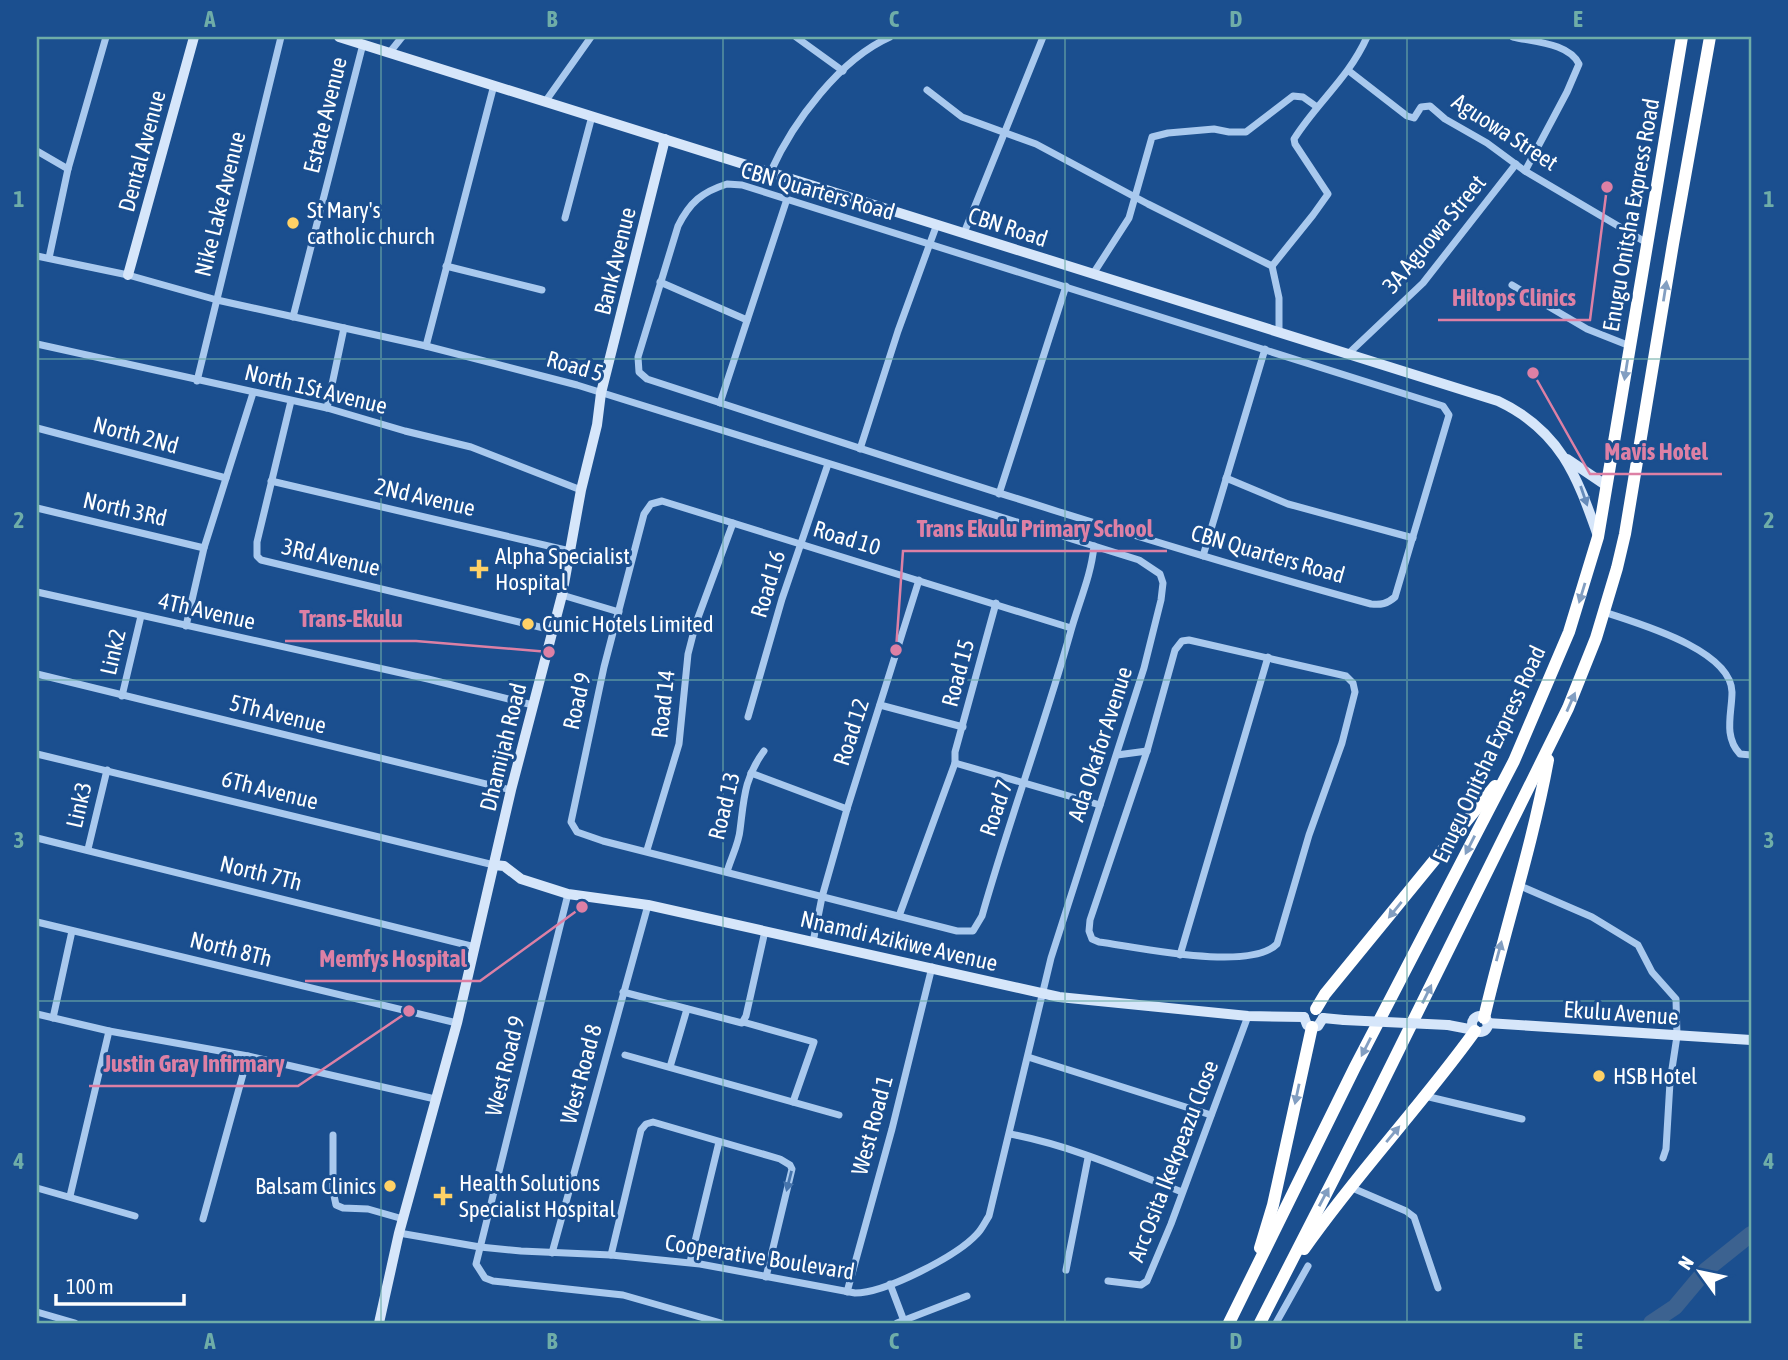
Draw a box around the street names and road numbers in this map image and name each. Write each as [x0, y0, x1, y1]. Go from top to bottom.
street label: Estate Avenue [298, 54, 352, 176]
street label: Dental Avenue [113, 87, 171, 215]
street label: Aguowa Street [1447, 88, 1563, 176]
street label: Enugu Onitsha Express Road [1598, 96, 1664, 334]
street label: Nike Lake Avenue [189, 129, 251, 279]
street label: CBN Quarters Road [738, 157, 898, 225]
street label: 3A Aguowa Street [1377, 170, 1491, 298]
street label: CBN Road [965, 202, 1051, 252]
street label: Bank Avenue [589, 205, 641, 317]
street label: Road 5 [544, 346, 606, 386]
street label: North 1St Avenue [242, 359, 390, 419]
street label: North 2Nd [91, 411, 181, 459]
street label: 2Nd Avenue [372, 473, 478, 521]
street label: North 3Rd [81, 487, 169, 531]
street label: Road 10 [810, 516, 884, 560]
street label: CBN Quarters Road [1188, 520, 1348, 588]
street label: 3Rd Avenue [279, 533, 383, 581]
street label: Road 16 [746, 547, 790, 621]
street label: 4Th Avenue [156, 587, 258, 635]
street label: Link2 [95, 627, 131, 677]
street label: Road 15 [937, 636, 979, 710]
street label: Enugu Onitsha Express Road [1427, 641, 1551, 867]
street label: Ada Okafor Avenue [1063, 663, 1137, 825]
street label: Road 14 [646, 668, 680, 740]
street label: Road 9 [558, 670, 596, 732]
street label: Dhamijah Road [475, 680, 531, 814]
street label: 5Th Avenue [227, 689, 329, 739]
street label: Road 12 [828, 695, 874, 769]
street label: 6Th Avenue [219, 765, 321, 815]
street label: Road 13 [703, 770, 745, 842]
street label: Road 7 [974, 776, 1018, 840]
street label: Link3 [61, 780, 97, 830]
street label: North 7Th [217, 850, 305, 896]
street label: Nnamdi Azikiwe Avenue [798, 906, 1000, 976]
street label: North 8Th [187, 926, 275, 972]
street label: Ekulu Avenue [1563, 996, 1679, 1030]
street label: West Road 9 [480, 1013, 530, 1119]
street label: West Road 8 [555, 1021, 607, 1127]
street label: Arc Osita Ikekpeazu Close [1123, 1057, 1223, 1265]
street label: West Road 1 [846, 1072, 898, 1178]
street label: Cooperative Boulevard [663, 1229, 857, 1285]

